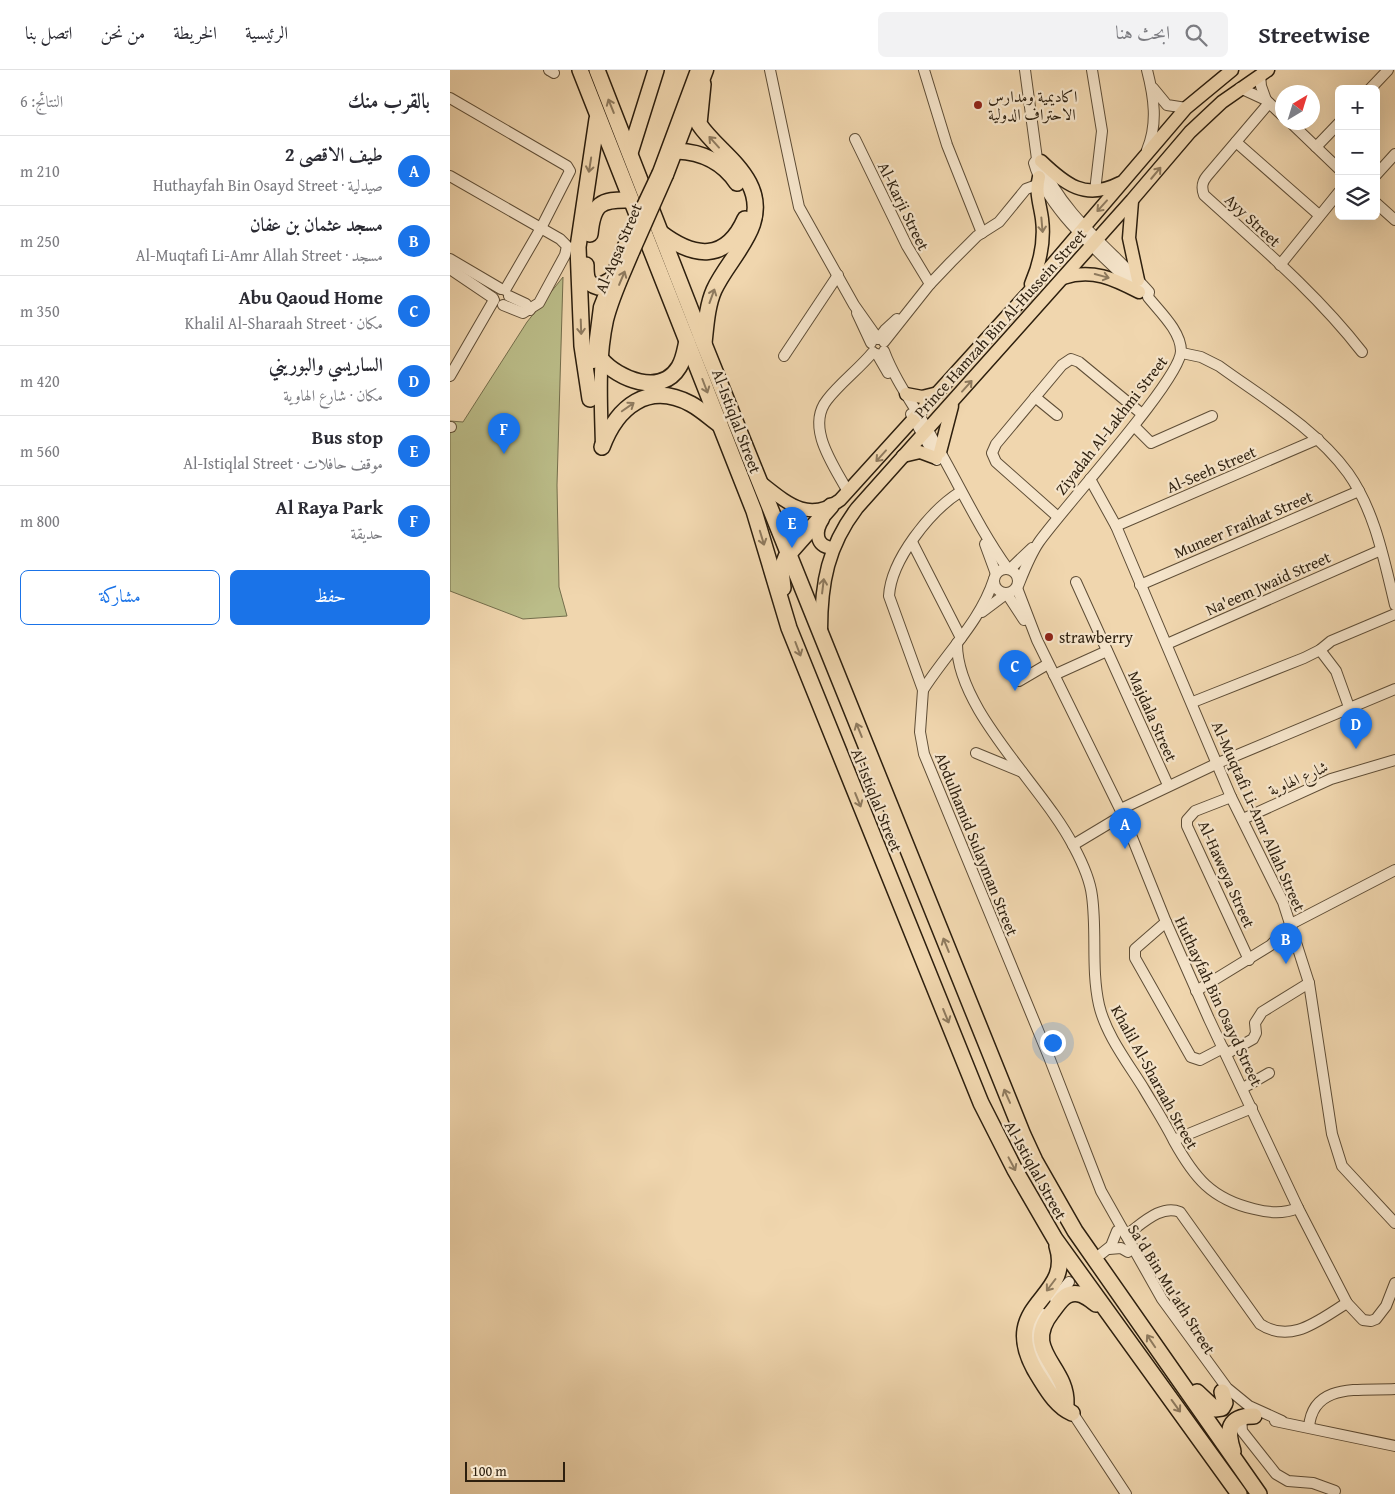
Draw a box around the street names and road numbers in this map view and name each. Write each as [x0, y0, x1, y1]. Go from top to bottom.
street label: Al-Karji Street [872, 158, 936, 255]
street label: Ayy Street [1220, 188, 1287, 252]
street label: Al-Aqsa Street [588, 199, 648, 297]
street label: Prince Hamzah Bin Al-Hussein Street [908, 223, 1092, 423]
street label: Ziyadah Al-Lakhmi Street [1049, 350, 1173, 500]
street label: Al-Istiqlal Street [706, 365, 768, 477]
street label: Al-Seeh Street [1162, 439, 1260, 499]
street label: Muneer Fraihat Street [1170, 484, 1316, 564]
street label: Na'eem Jwaid Street [1202, 545, 1335, 621]
street label: Majdala Street [1122, 667, 1184, 766]
street label: Al-Muqtafi Li-Amr Allah Street [1206, 717, 1312, 915]
street label: Al-Istiqlal Street [845, 744, 909, 856]
street label: Abdulhamid Sulayman Street [929, 749, 1025, 940]
street label: شارع الهاوية [1264, 754, 1333, 804]
street label: Al-Haweya Street [1193, 816, 1262, 932]
street label: Huthayfah Bin Osayd Street [1169, 912, 1269, 1090]
street label: Khalil Al-Sharaah Street [1105, 1001, 1205, 1154]
street label: Al-Istiqlal Street [999, 1116, 1073, 1224]
street label: Sa'd Bin Mu'ath Street [1122, 1219, 1222, 1359]

